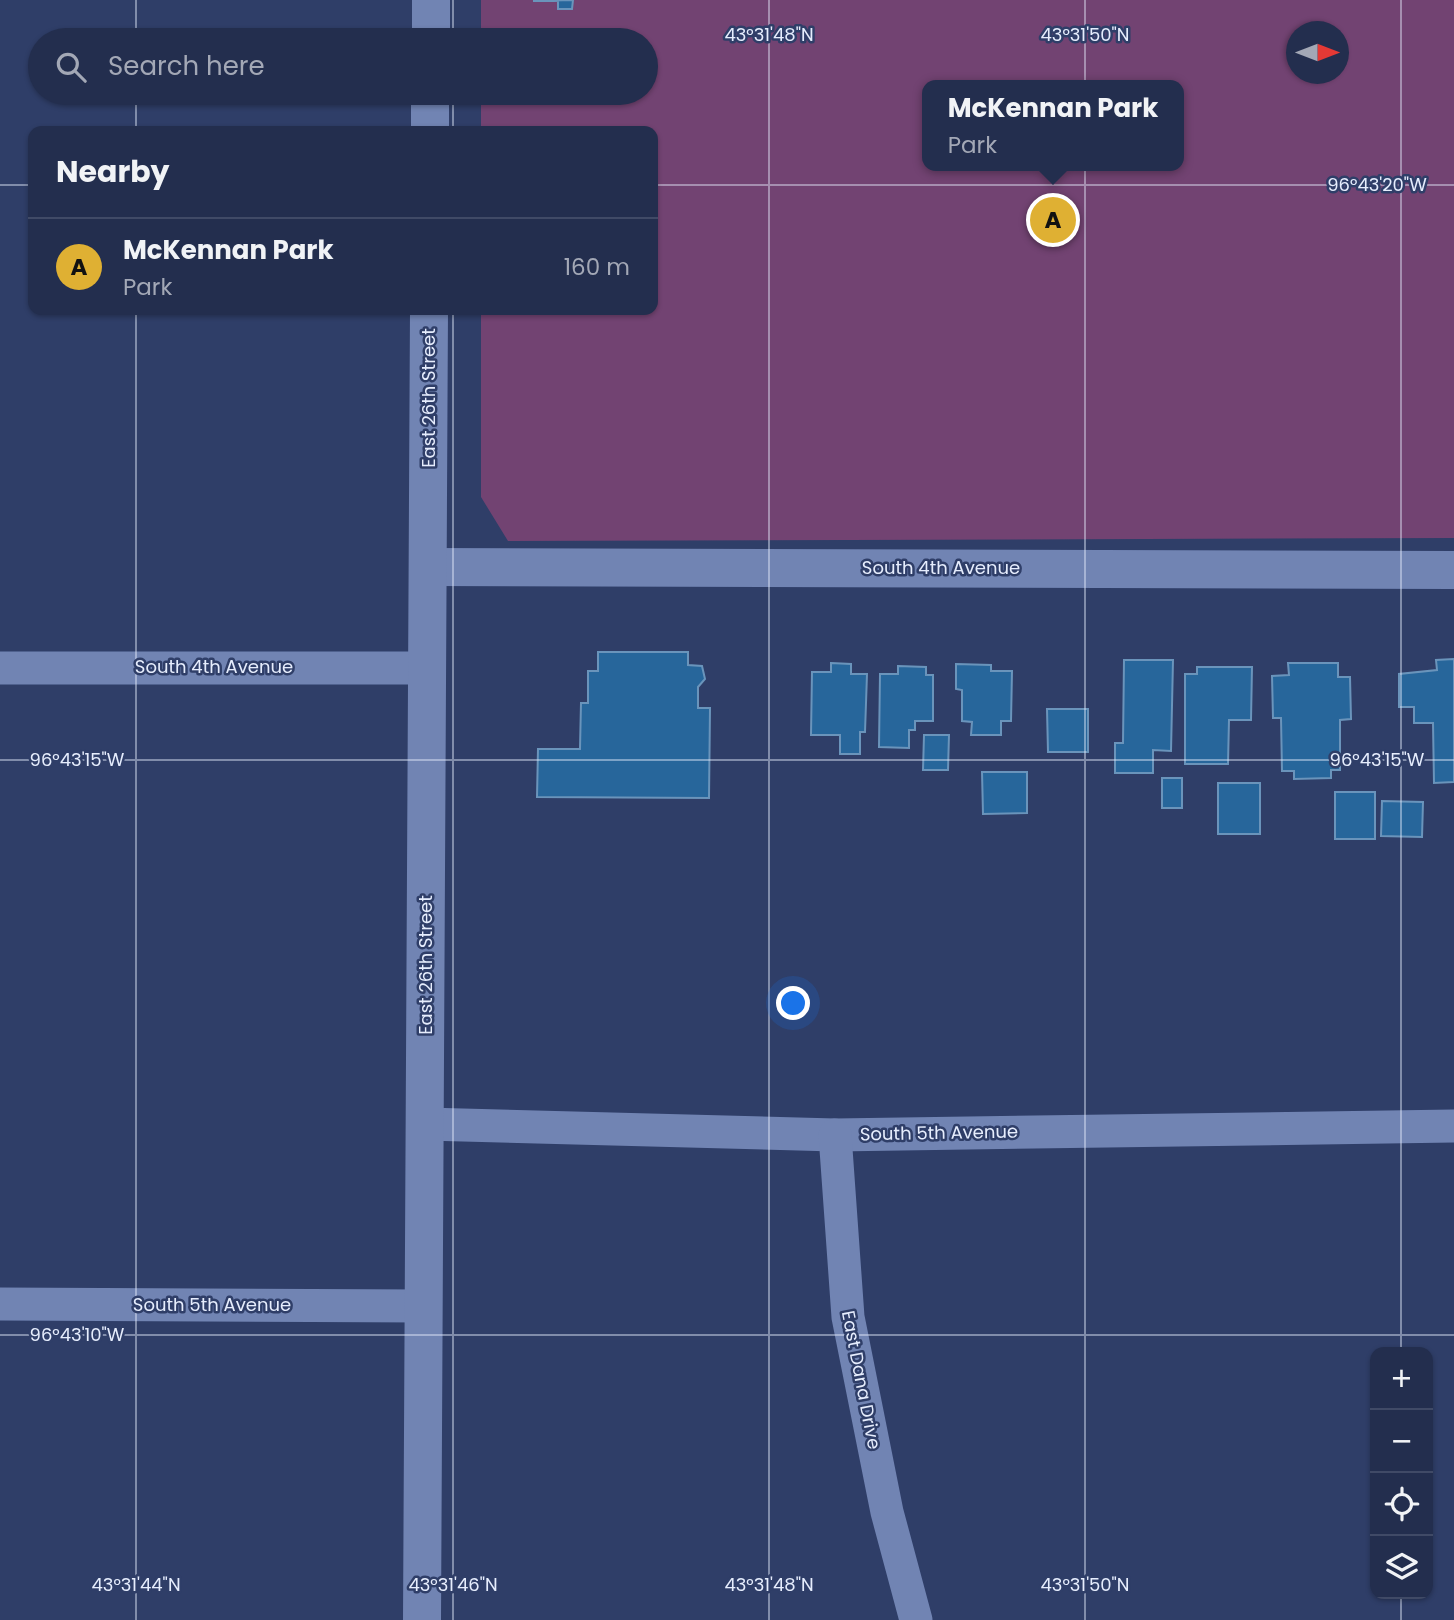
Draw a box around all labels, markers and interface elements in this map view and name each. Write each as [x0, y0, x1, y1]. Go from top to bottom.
north arrow [1286, 21, 1349, 84]
text: 43°31'48"N [724, 22, 814, 47]
text: 43°31'50"N [1040, 22, 1130, 47]
search box [28, 28, 658, 105]
icon: search [52, 48, 90, 86]
text: Search here [108, 48, 265, 84]
popup [922, 80, 1184, 171]
text: McKennan Park [948, 90, 1158, 126]
text: Park [948, 129, 997, 161]
text: Nearby [56, 150, 170, 193]
text: 96°43'20"W [1327, 172, 1427, 197]
pin: A [1030, 194, 1076, 246]
text: McKennan Park [123, 232, 334, 268]
text: A [71, 251, 87, 283]
text: 160 m [564, 251, 630, 283]
text: Park [123, 271, 172, 303]
street label: East 26th Street [416, 328, 441, 468]
street label: South 4th Avenue [862, 555, 1020, 580]
street label: South 4th Avenue [135, 654, 293, 679]
text: 96°43'15"W [30, 747, 125, 772]
text: 96°43'15"W [1330, 747, 1425, 772]
street label: East 26th Street [413, 895, 438, 1035]
your location [776, 986, 810, 1020]
street label: South 5th Avenue [860, 1119, 1018, 1146]
street label: South 5th Avenue [133, 1292, 291, 1317]
street label: East Dana Drive [836, 1308, 887, 1451]
text: 96°43'10"W [30, 1322, 125, 1347]
map controls [1370, 1347, 1433, 1599]
button: + [1370, 1347, 1433, 1410]
button: − [1370, 1410, 1433, 1473]
button: locate [1370, 1473, 1433, 1536]
button: layers [1370, 1536, 1433, 1599]
text: 43°31'44"N [91, 1572, 181, 1597]
text: 43°31'46"N [408, 1572, 498, 1597]
text: 43°31'48"N [724, 1572, 814, 1597]
text: 43°31'50"N [1040, 1572, 1130, 1597]

